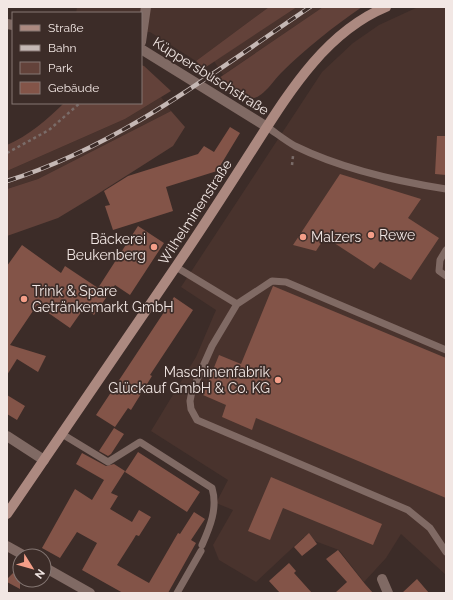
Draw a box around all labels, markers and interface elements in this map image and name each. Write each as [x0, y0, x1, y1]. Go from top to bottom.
legend [12, 12, 142, 104]
text: Straße [48, 21, 84, 35]
street label: Küppersbuschstraße [150, 34, 272, 118]
text: Bahn [48, 41, 77, 55]
text: Park [48, 61, 73, 75]
text: Gebäude [48, 81, 99, 95]
street label: Wilhelminenstraße [155, 156, 235, 268]
place label: Rewe [379, 227, 415, 243]
place label: Malzers [311, 229, 362, 245]
marker: Rewe [366, 230, 376, 240]
place label: Bäckerei Beukenberg [66, 231, 146, 263]
marker: Malzers [298, 232, 308, 242]
marker: Bäckerei Beukenberg [149, 242, 159, 252]
place label: Trink & Spare Getränkemarkt GmbH [32, 283, 174, 315]
marker: Trink & Spare Getränkemarkt GmbH [19, 294, 29, 304]
place label: Maschinenfabrik Glückauf GmbH & Co. KG [108, 364, 271, 396]
marker: Maschinenfabrik Glückauf GmbH & Co. KG [273, 375, 283, 385]
north arrow [12, 548, 52, 588]
text: N [32, 566, 47, 581]

